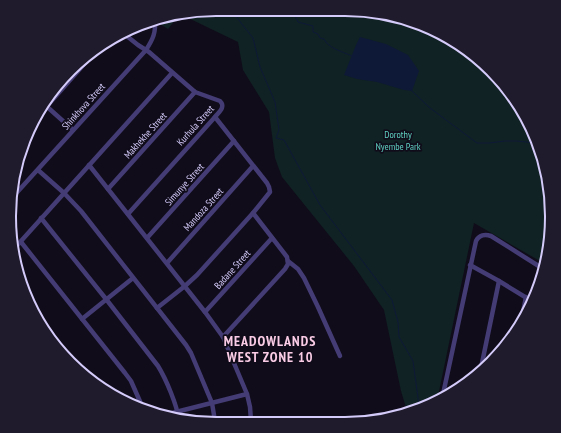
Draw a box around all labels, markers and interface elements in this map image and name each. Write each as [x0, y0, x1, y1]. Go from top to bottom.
street label: Shinkhova Street [59, 80, 108, 132]
street label: Kurhula Street [174, 102, 217, 148]
street label: Makhekhe Street [121, 109, 170, 161]
park label: Dorothy Nyembe Park [375, 128, 421, 153]
street label: Simunye Street [162, 160, 207, 208]
street label: Mandoza Street [181, 185, 226, 234]
street label: Badane Street [211, 247, 254, 292]
district label: MEADOWLANDS WEST ZONE 10 [224, 332, 316, 366]

